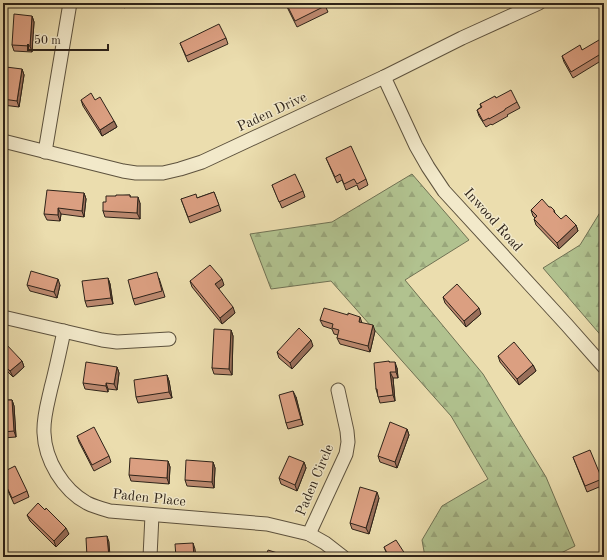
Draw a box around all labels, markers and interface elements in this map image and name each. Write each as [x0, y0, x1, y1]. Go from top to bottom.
scale bar [28, 26, 108, 52]
text: 50 m [34, 34, 61, 47]
street label: Paden Drive [235, 90, 309, 134]
street label: Inwood Road [461, 186, 525, 254]
street label: Paden Circle [294, 442, 336, 518]
street label: Paden Place [112, 487, 186, 509]

